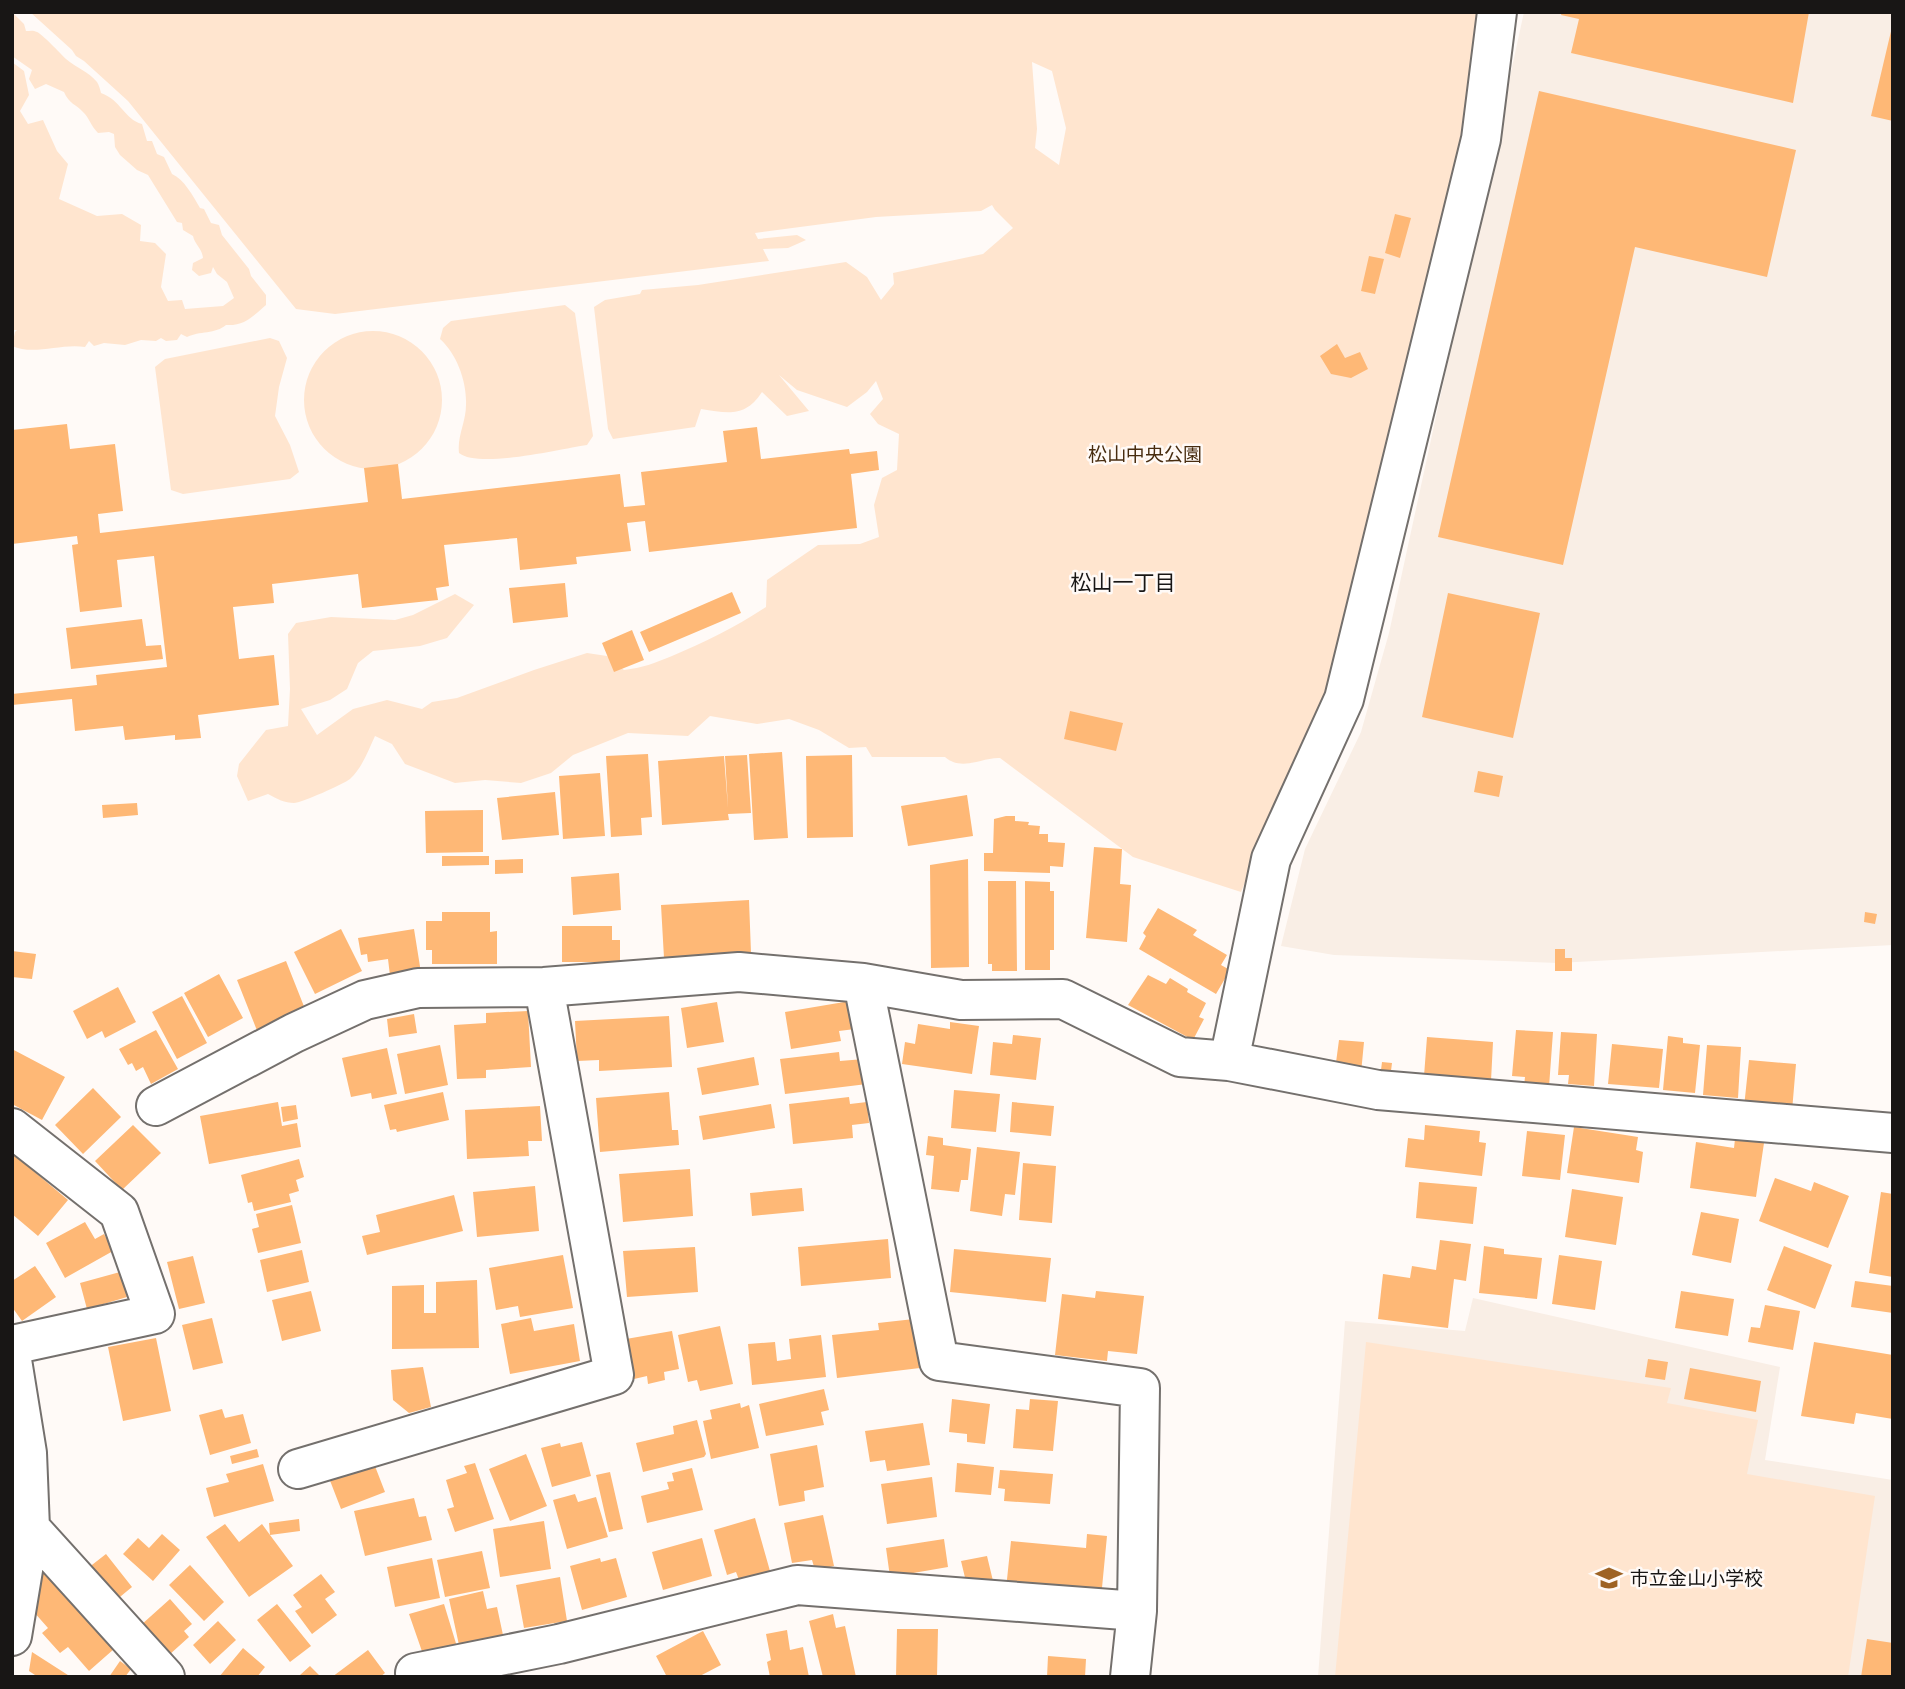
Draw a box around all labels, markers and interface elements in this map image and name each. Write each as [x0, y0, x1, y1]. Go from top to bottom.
park label: 松山中央公園 [1088, 441, 1202, 467]
district label: 松山一丁目 [1071, 568, 1176, 596]
school or university icon: 市立金山小学校 [1594, 1563, 1624, 1593]
place label: 市立金山小学校 [1630, 1565, 1763, 1591]

